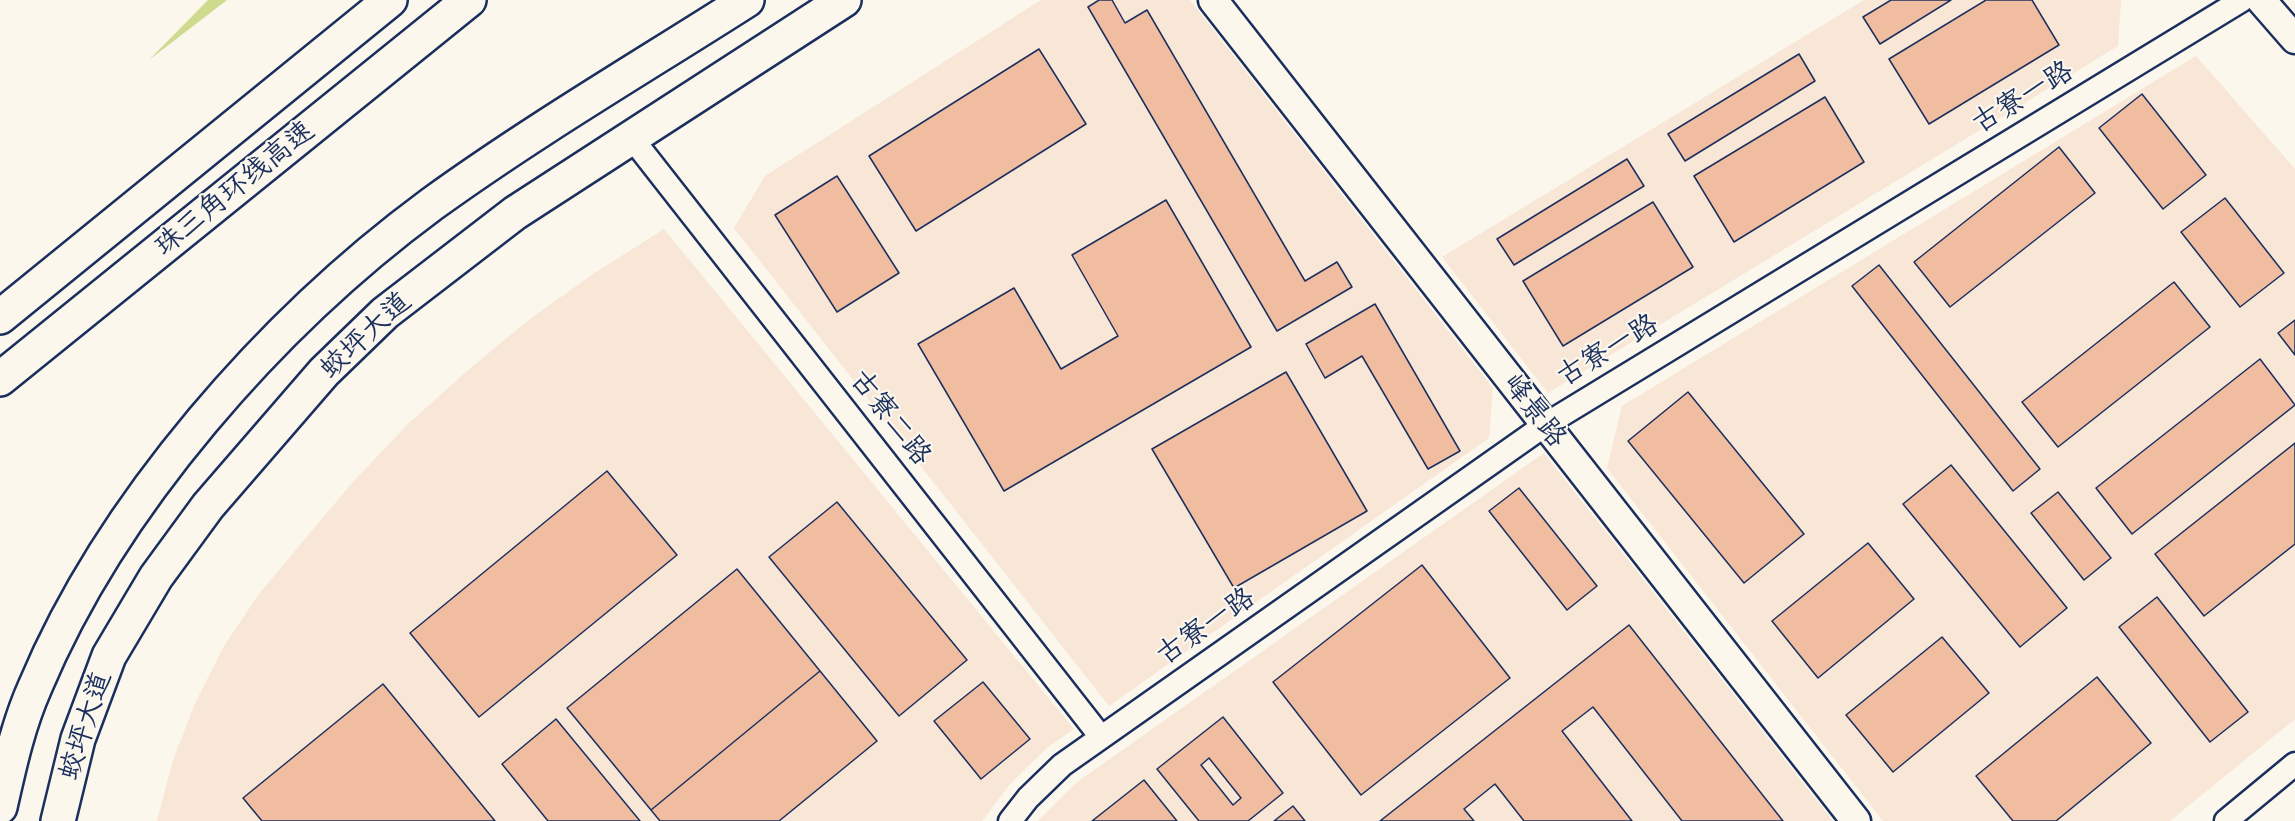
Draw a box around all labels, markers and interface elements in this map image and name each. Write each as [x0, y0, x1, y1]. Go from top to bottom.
street label: 古寮一路 [1966, 55, 2080, 141]
street label: 珠三角环线高速 [148, 114, 322, 264]
street label: 蛟坪大道 [314, 286, 418, 386]
street label: 古寮一路 [1551, 308, 1665, 394]
street label: 古寮二路 [842, 364, 938, 472]
street label: 峰景路 [1495, 368, 1573, 454]
street label: 古寮一路 [1150, 581, 1262, 673]
street label: 蛟坪大道 [53, 668, 119, 784]

